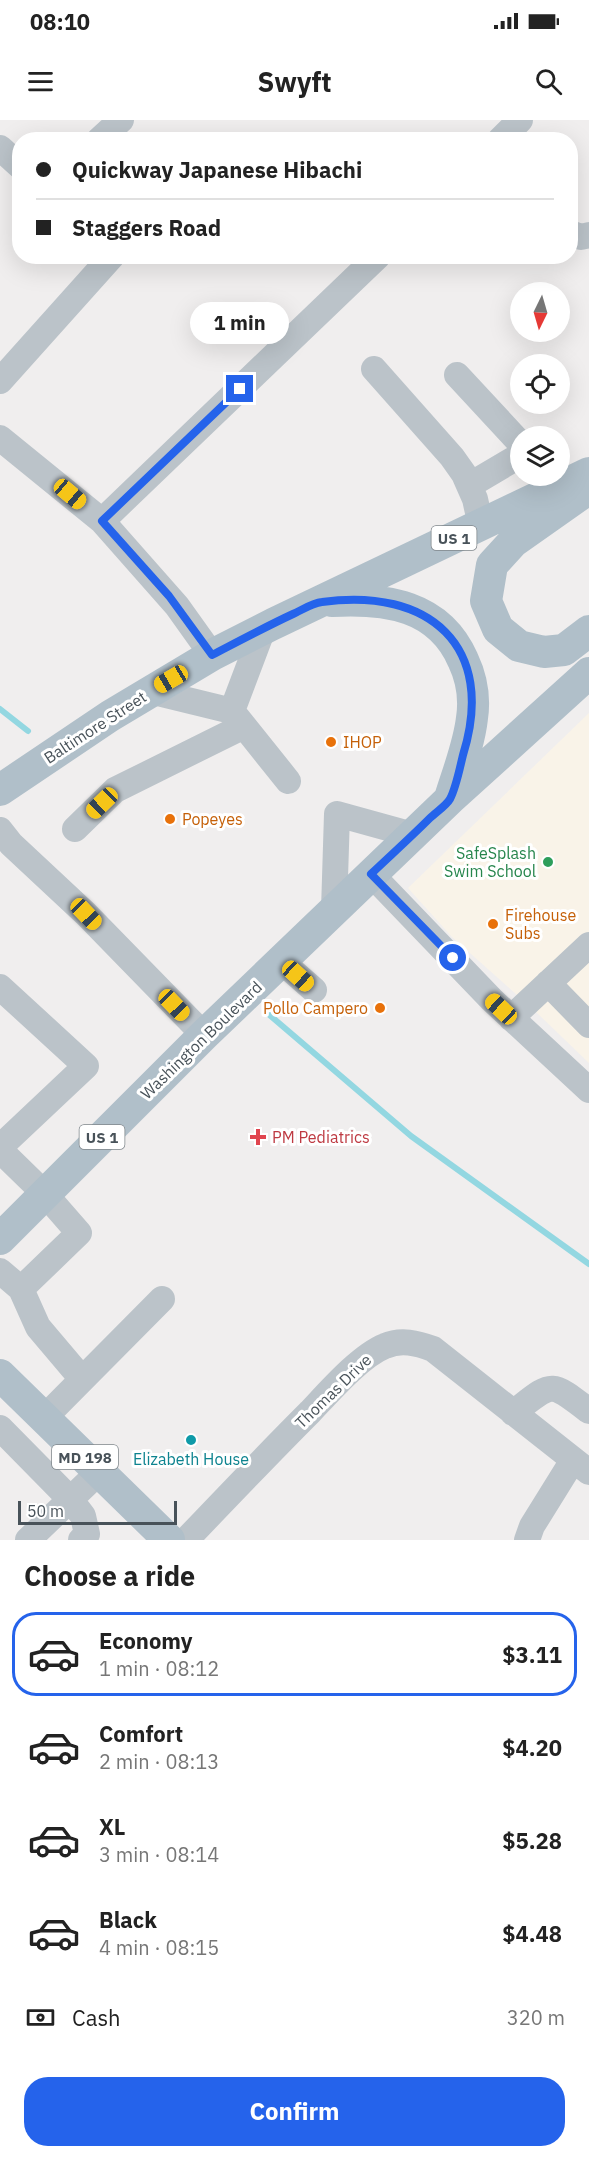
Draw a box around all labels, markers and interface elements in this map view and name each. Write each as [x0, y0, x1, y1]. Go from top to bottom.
text: 08:10 [30, 7, 90, 36]
text: Swyft [257, 64, 332, 99]
icon: menu [24, 65, 57, 98]
icon: search [532, 65, 565, 98]
text: Quickway Japanese Hibachi [72, 155, 362, 184]
text: Staggers Road [72, 213, 221, 242]
north arrow [510, 282, 570, 342]
map controls [510, 282, 570, 486]
callout: 1 min [190, 302, 290, 344]
text: 1 min [213, 309, 266, 336]
button: locate [510, 354, 570, 414]
route end [226, 375, 253, 402]
button: layers [510, 426, 570, 486]
car [50, 476, 90, 512]
road number: US 1 [432, 526, 476, 550]
car [151, 662, 191, 696]
street label: Baltimore Street [40, 686, 150, 768]
place label: IHOP [343, 732, 382, 752]
marker: IHOP [324, 735, 338, 749]
car [83, 784, 121, 822]
place label: Popeyes [182, 809, 243, 829]
marker: Popeyes [163, 812, 177, 826]
place label: SafeSplash Swim School [444, 843, 536, 881]
marker: SafeSplash Swim School [541, 855, 555, 869]
car [67, 895, 105, 933]
place label: Firehouse Subs [505, 905, 576, 943]
marker: Firehouse Subs [486, 917, 500, 931]
route start [439, 944, 466, 971]
car [279, 957, 317, 995]
street label: Washington Boulevard [136, 977, 266, 1103]
car [155, 986, 193, 1024]
car [482, 990, 520, 1028]
place label: Pollo Campero [263, 998, 368, 1018]
marker: Pollo Campero [373, 1001, 387, 1015]
road number: US 1 [80, 1125, 124, 1149]
place label: PM Pediatrics [272, 1127, 370, 1147]
marker: PM Pediatrics [249, 1128, 267, 1146]
street label: Thomas Drive [291, 1349, 375, 1432]
marker: Elizabeth House [184, 1433, 198, 1447]
road number: MD 198 [52, 1445, 118, 1469]
place label: Elizabeth House [133, 1449, 249, 1469]
scale bar [18, 1498, 177, 1526]
text: 50 m [27, 1501, 64, 1521]
text: Choose a ride [24, 1558, 195, 1593]
text: Economy [99, 1626, 193, 1655]
icon: car [27, 1627, 81, 1681]
text: $3.11 [502, 1640, 562, 1669]
text: 1 min · 08:12 [99, 1655, 219, 1682]
text: Comfort [99, 1719, 183, 1748]
icon: car [27, 1720, 81, 1774]
text: $4.20 [502, 1733, 562, 1762]
text: 2 min · 08:13 [99, 1748, 219, 1775]
text: XL [99, 1812, 125, 1841]
icon: car [27, 1813, 81, 1867]
text: $5.28 [502, 1826, 562, 1855]
text: 3 min · 08:14 [99, 1841, 219, 1868]
text: Black [99, 1905, 157, 1934]
icon: car [27, 1906, 81, 1960]
text: $4.48 [502, 1919, 562, 1948]
text: 4 min · 08:15 [99, 1934, 219, 1961]
icon: cash [24, 2001, 57, 2034]
text: Cash [72, 2003, 121, 2032]
text: 320 m [507, 2004, 565, 2031]
button: Confirm [24, 2077, 565, 2146]

